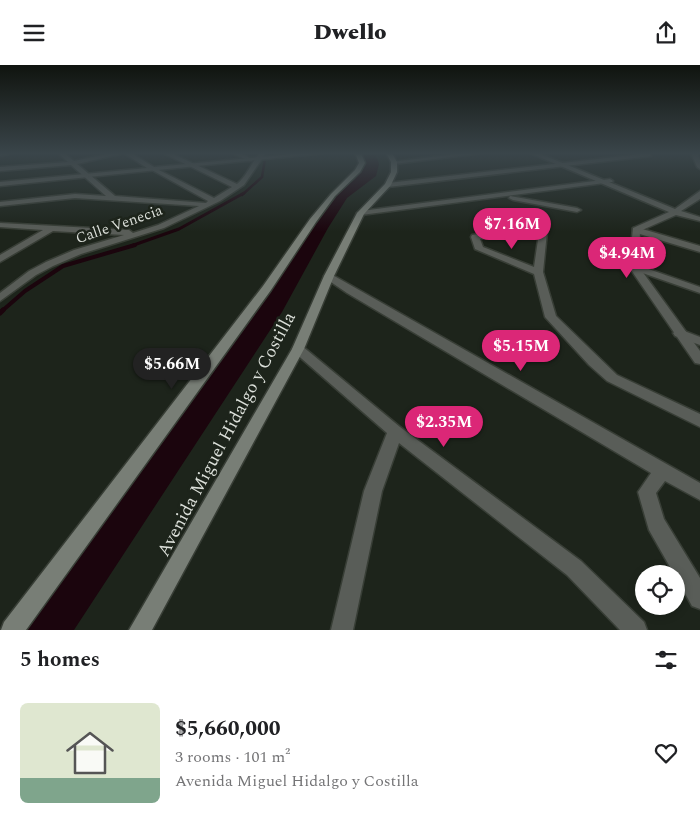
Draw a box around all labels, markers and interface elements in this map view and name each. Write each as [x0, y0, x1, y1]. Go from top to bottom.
text: Dwello [314, 16, 386, 49]
icon: menu [20, 19, 48, 47]
icon: share [652, 19, 680, 47]
street label: Calle Venecia [72, 199, 166, 250]
pin: $7.16M [471, 207, 553, 250]
text: $7.16M [484, 212, 540, 236]
pin: $4.94M [586, 237, 668, 279]
text: $4.94M [599, 241, 655, 265]
street label: Avenida Miguel Hidalgo y Costilla [150, 307, 303, 561]
pin: $5.15M [480, 329, 562, 372]
text: $5.15M [493, 334, 549, 358]
pin: $5.66M [131, 347, 213, 390]
text: $5.66M [144, 352, 200, 376]
pin: $2.35M [403, 405, 485, 448]
text: $2.35M [416, 410, 472, 434]
map controls [635, 565, 685, 615]
button: locate [635, 565, 685, 615]
text: 5 homes [20, 644, 100, 676]
icon: filters [652, 646, 680, 674]
text: $5,660,000 [175, 713, 281, 745]
icon: home [60, 723, 120, 783]
icon: heart [652, 739, 680, 767]
text: 3 rooms · 101 m² [175, 745, 290, 769]
text: Avenida Miguel Hidalgo y Costilla [175, 769, 418, 793]

